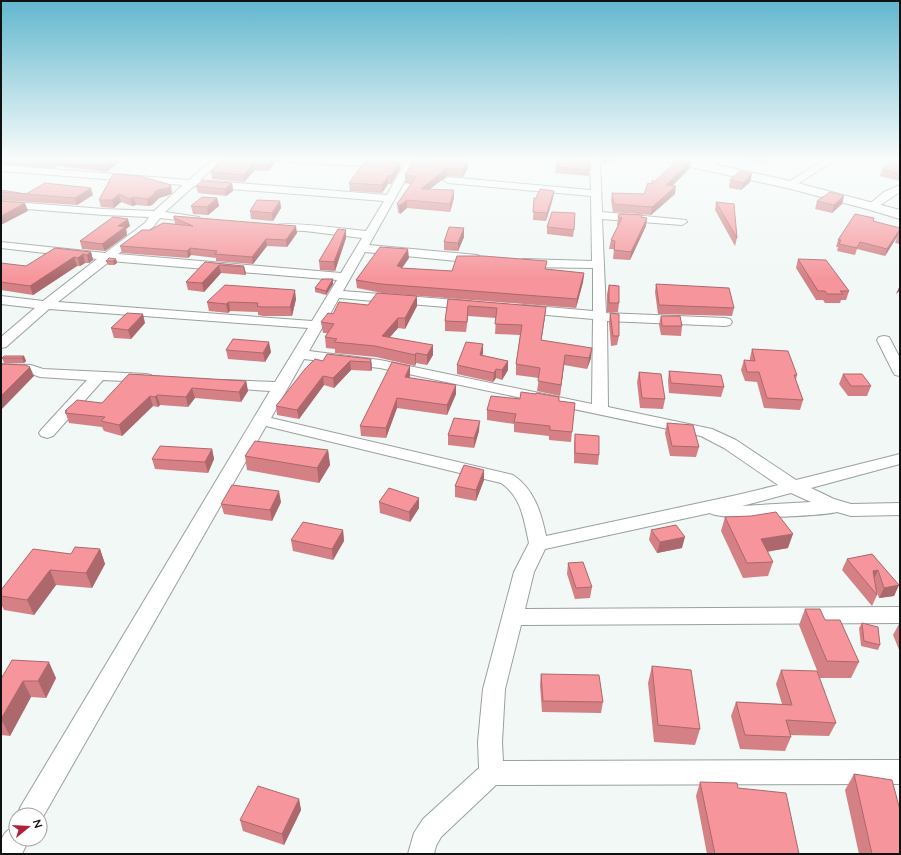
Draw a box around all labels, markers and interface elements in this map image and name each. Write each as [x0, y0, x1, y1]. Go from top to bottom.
north arrow [8, 807, 48, 847]
text: N [30, 818, 45, 830]

